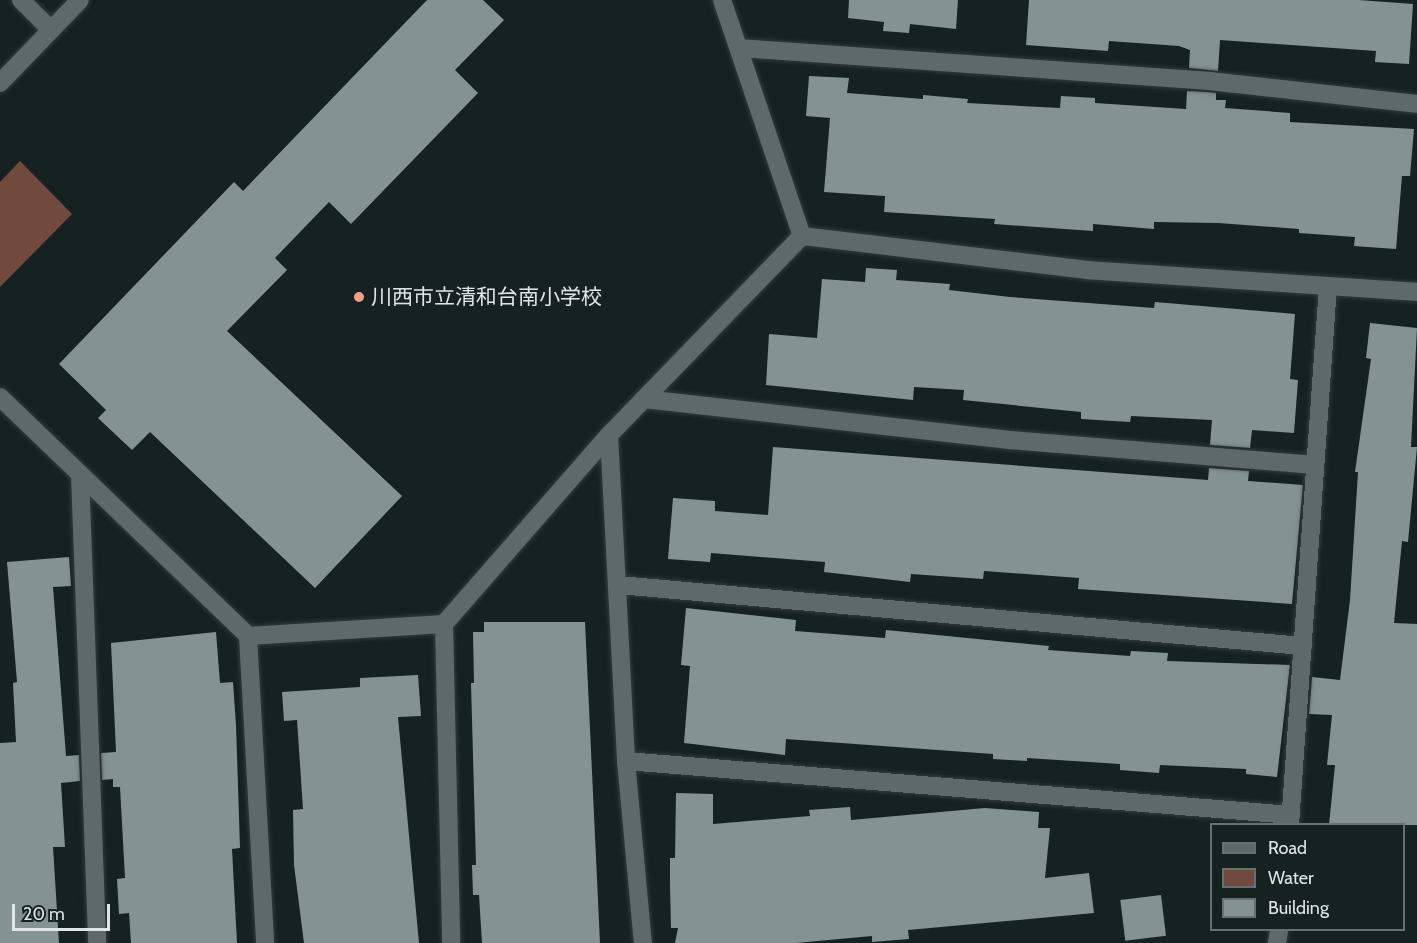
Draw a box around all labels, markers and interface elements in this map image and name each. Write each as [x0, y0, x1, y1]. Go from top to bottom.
place label: 川西市立清和台南小学校 [371, 284, 602, 310]
marker: 川西市立清和台南小学校 [352, 290, 366, 304]
legend [1210, 823, 1405, 931]
text: Road [1268, 837, 1307, 859]
text: Water [1268, 867, 1314, 889]
scale bar [15, 892, 112, 930]
text: Building [1268, 897, 1329, 919]
text: 20 m [23, 903, 65, 925]

